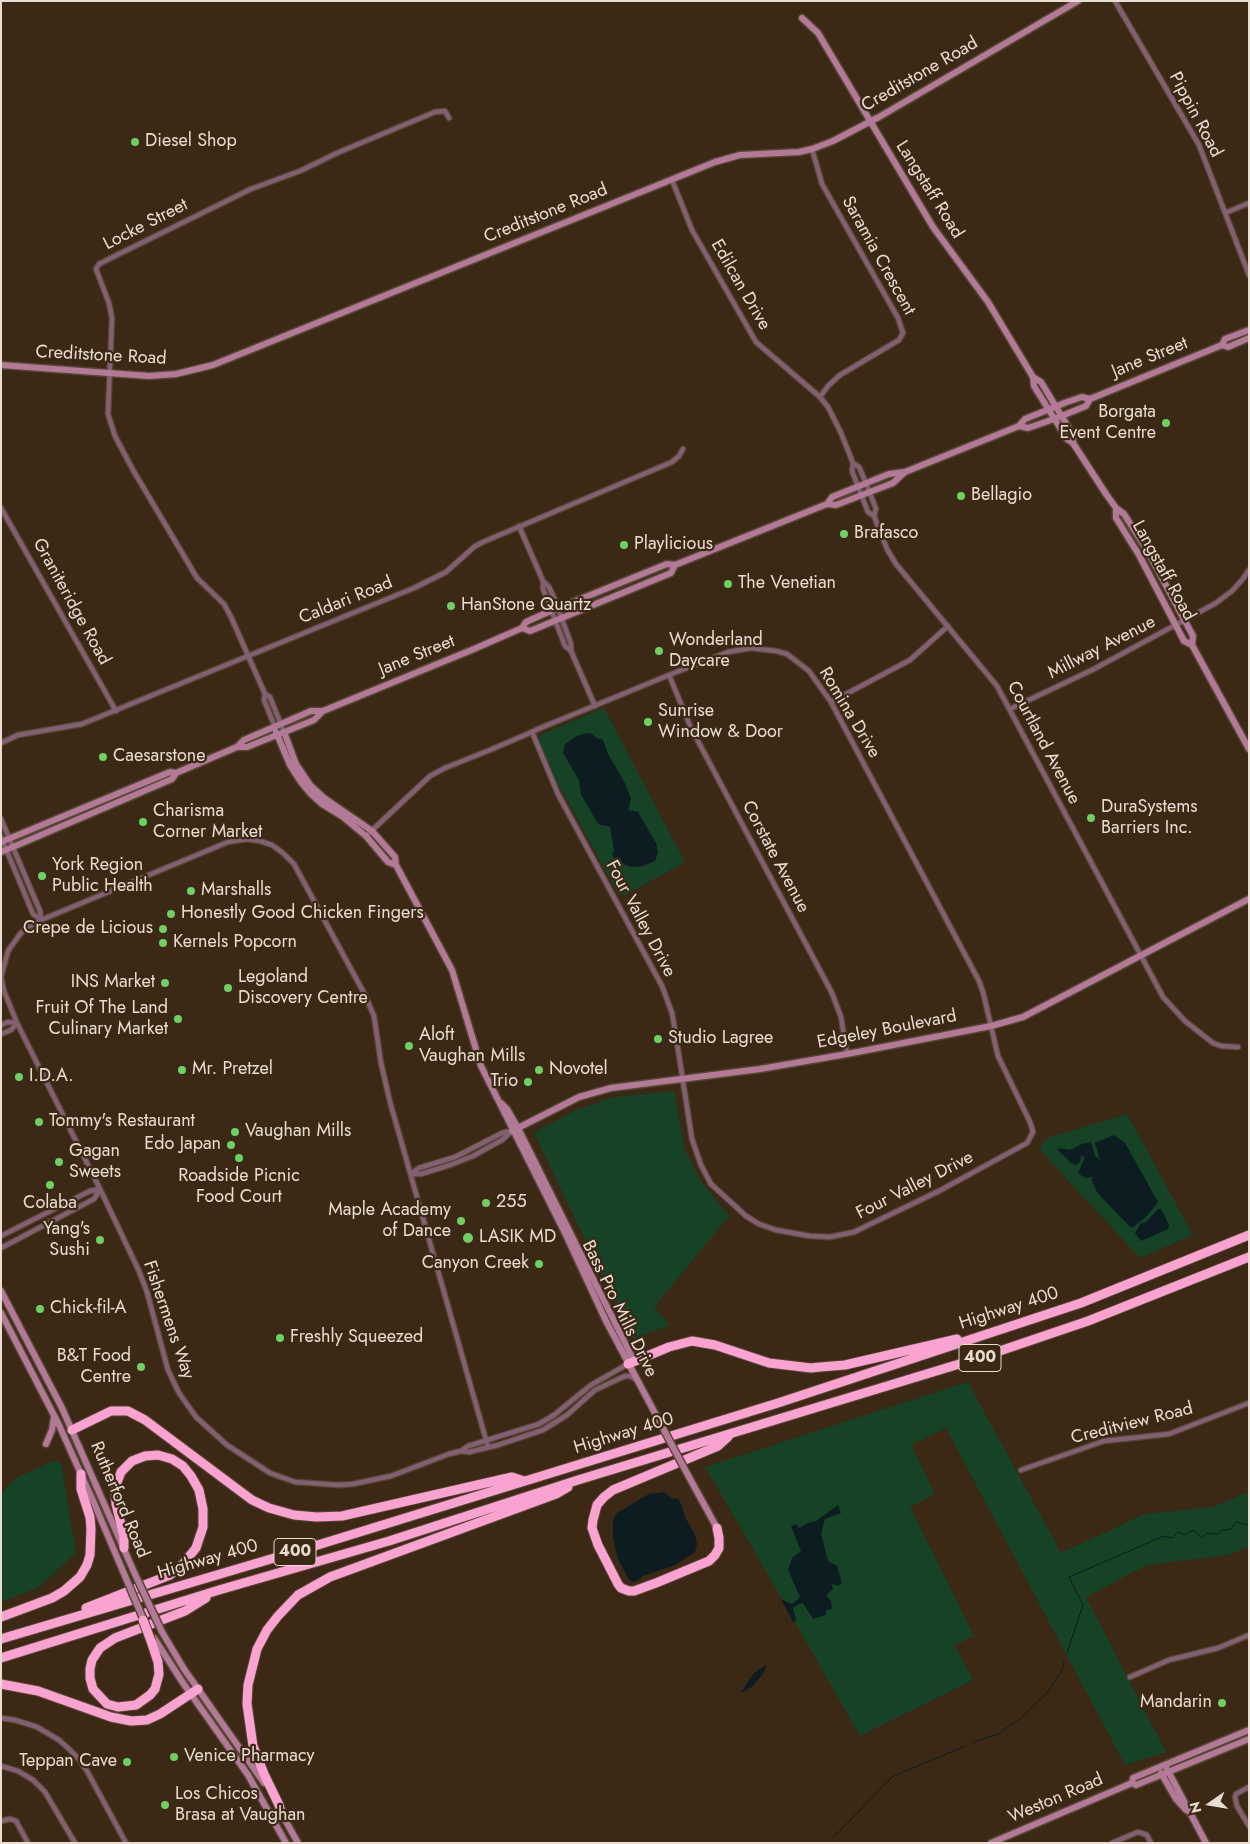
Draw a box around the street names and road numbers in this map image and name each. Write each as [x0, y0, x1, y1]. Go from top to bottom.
street label: Creditstone Road [858, 33, 982, 117]
street label: Pippin Road [1164, 69, 1226, 161]
street label: Langstaff Road [890, 137, 968, 243]
street label: Creditstone Road [481, 179, 611, 249]
street label: Saramia Crescent [836, 193, 920, 319]
street label: Locke Street [100, 195, 192, 255]
street label: Edilcan Drive [705, 236, 775, 334]
street label: Jane Street [1109, 333, 1191, 383]
street label: Creditstone Road [35, 342, 167, 370]
street label: Langstaff Road [1127, 517, 1199, 625]
street label: Graniteridge Road [27, 535, 115, 669]
street label: Caldari Road [296, 572, 396, 630]
street label: Millway Avenue [1045, 612, 1159, 684]
street label: Jane Street [376, 631, 458, 681]
street label: Romina Drive [813, 664, 885, 762]
street label: Courtland Avenue [1002, 678, 1084, 808]
street label: Corstate Avenue [736, 797, 814, 917]
street label: Four Valley Drive [600, 857, 680, 981]
street label: Edgeley Boulevard [815, 1006, 959, 1054]
street label: Four Valley Drive [853, 1147, 977, 1225]
street label: Bass Pro Mills Drive [577, 1237, 661, 1381]
street label: Fishermens Way [138, 1258, 198, 1382]
street label: Highway 400 [956, 1283, 1062, 1335]
road number: 400 [959, 1345, 1001, 1372]
street label: Creditview Road [1069, 1398, 1195, 1450]
street label: Highway 400 [571, 1409, 677, 1459]
street label: Rutherford Road [85, 1439, 153, 1561]
street label: Highway 400 [155, 1535, 261, 1585]
road number: 400 [274, 1538, 316, 1565]
street label: Weston Road [1005, 1769, 1107, 1829]

